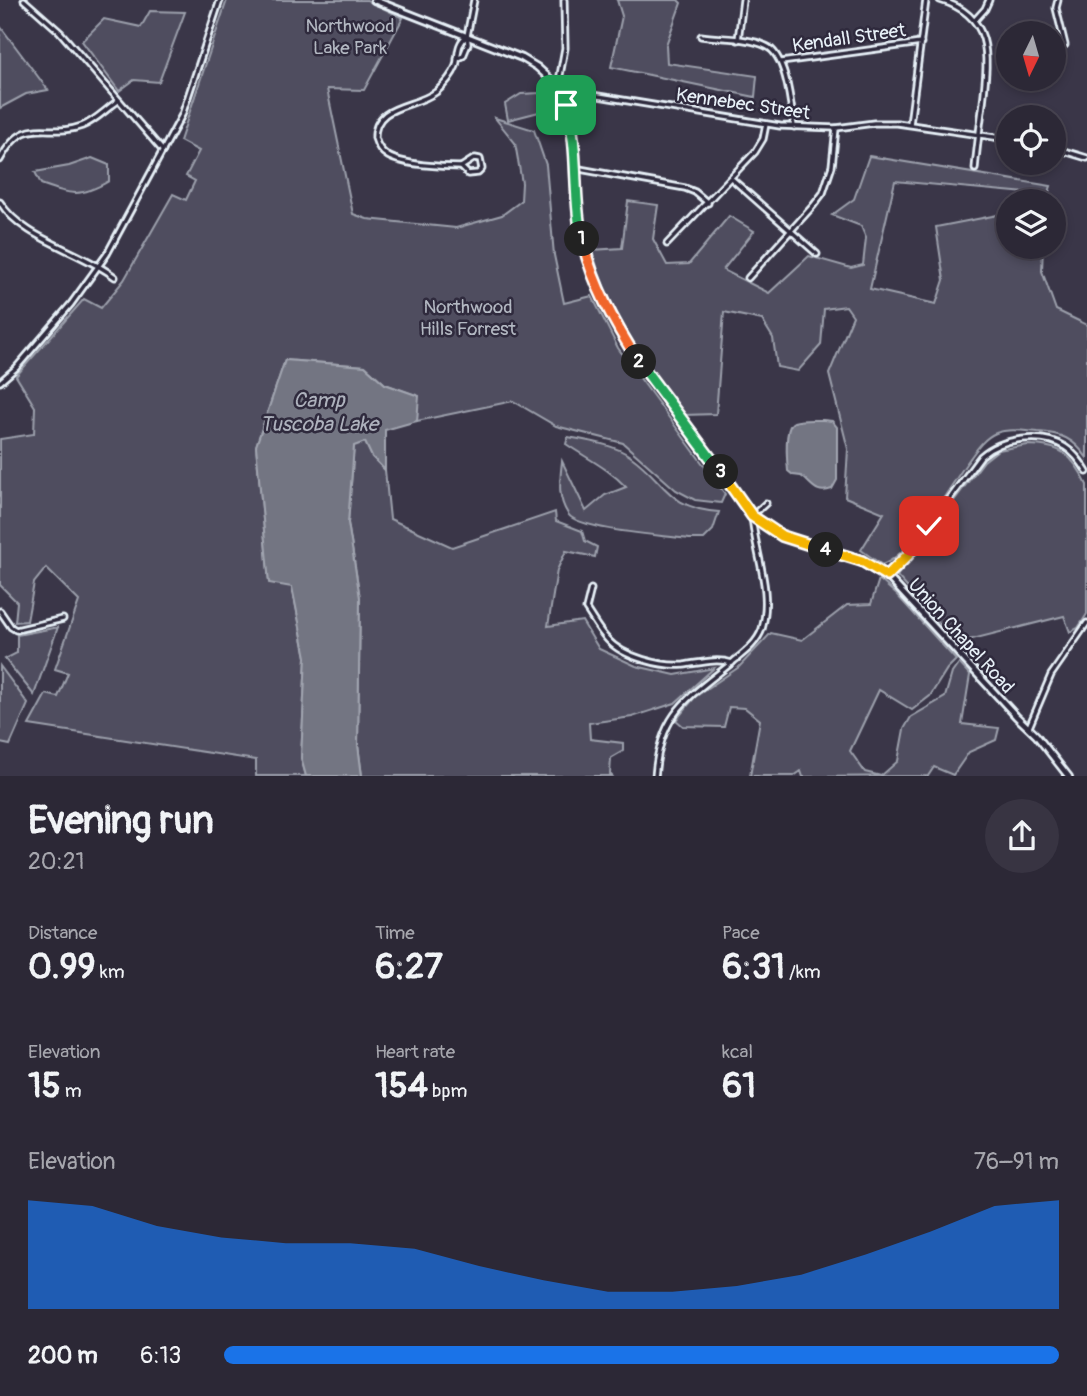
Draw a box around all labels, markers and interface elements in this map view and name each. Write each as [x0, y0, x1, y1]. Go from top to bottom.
park label: Northwood Lake Park [306, 14, 394, 60]
street label: Kendall Street [791, 18, 907, 58]
north arrow [996, 21, 1066, 91]
map controls [996, 21, 1066, 259]
pin [536, 75, 596, 135]
street label: Kennebec Street [674, 83, 812, 125]
icon: arrive [547, 86, 585, 124]
button: locate [996, 105, 1066, 175]
button: layers [996, 189, 1066, 259]
pin: 1 [564, 222, 600, 256]
text: 1 [578, 226, 585, 250]
park label: Northwood Hills Forrest [420, 295, 517, 341]
pin: 2 [622, 344, 656, 380]
text: 2 [633, 349, 644, 373]
water label: Camp Tuscoba Lake [260, 387, 381, 438]
pin: 3 [704, 454, 738, 490]
text: 3 [715, 459, 726, 483]
pin [899, 496, 959, 556]
icon: check [910, 507, 948, 545]
pin: 4 [808, 532, 844, 568]
text: 4 [820, 537, 831, 561]
street label: Union Chapel Road [903, 573, 1019, 699]
text: Evening run [28, 797, 214, 845]
button: share [985, 799, 1059, 873]
text: 20:21 [28, 847, 85, 876]
text: Distance [28, 921, 97, 945]
text: Time [375, 921, 415, 945]
text: Pace [722, 921, 760, 945]
text: 0.99 [28, 945, 96, 989]
text: 6:27 [375, 945, 443, 989]
text: 6:31 [722, 945, 785, 989]
text: km [96, 960, 125, 984]
text: /km [785, 960, 821, 984]
text: Elevation [28, 1040, 100, 1064]
text: Heart rate [375, 1040, 455, 1064]
text: kcal [722, 1040, 753, 1064]
text: 15 [28, 1064, 61, 1108]
text: 154 [375, 1064, 428, 1108]
text: 61 [722, 1064, 756, 1108]
text: m [61, 1079, 82, 1103]
text: bpm [428, 1079, 467, 1103]
text: Elevation [28, 1147, 116, 1176]
text: 76–91 m [974, 1147, 1059, 1176]
text: 200 m [28, 1341, 98, 1370]
text: 6:13 [140, 1341, 181, 1370]

